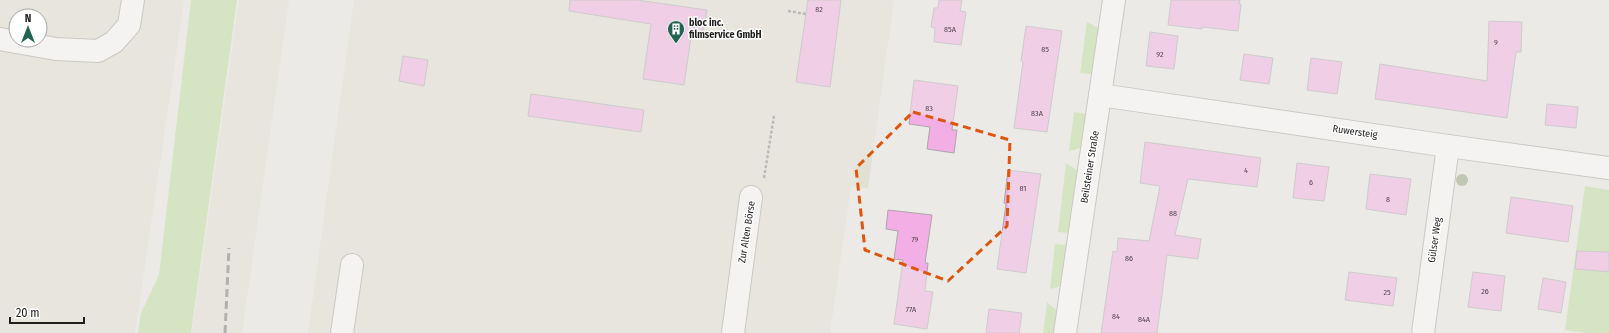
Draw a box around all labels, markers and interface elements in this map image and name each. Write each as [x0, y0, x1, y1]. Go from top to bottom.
house number: 82 [815, 5, 823, 14]
north arrow [8, 8, 48, 48]
text: N [25, 12, 31, 25]
place label: bloc inc. filmservice GmbH [689, 17, 762, 41]
building icon: bloc inc. filmservice GmbH [666, 19, 686, 44]
house number: 85A [944, 25, 957, 34]
house number: 9 [1494, 38, 1498, 47]
house number: 85 [1041, 45, 1049, 54]
house number: 92 [1156, 50, 1164, 59]
house number: 83 [925, 104, 933, 113]
house number: 83A [1031, 109, 1044, 118]
street label: Ruwersteig [1332, 123, 1378, 141]
street label: Beilsteiner Straße [1078, 130, 1102, 204]
house number: 4 [1244, 166, 1248, 175]
house number: 6 [1309, 178, 1313, 187]
house number: 81 [1020, 184, 1026, 193]
house number: 8 [1386, 195, 1390, 204]
street label: Zur Alten Börse [736, 200, 758, 264]
house number: 88 [1169, 209, 1177, 218]
street label: Gülser Weg [1426, 216, 1444, 263]
house number: 79 [911, 235, 919, 244]
house number: 86 [1125, 254, 1133, 263]
house number: 26 [1481, 287, 1489, 296]
house number: 25 [1383, 288, 1391, 297]
scale bar [10, 299, 84, 325]
house number: 77A [906, 305, 917, 314]
text: 20 m [16, 306, 40, 320]
house number: 84 [1112, 312, 1120, 321]
house number: 84A [1138, 315, 1151, 324]

